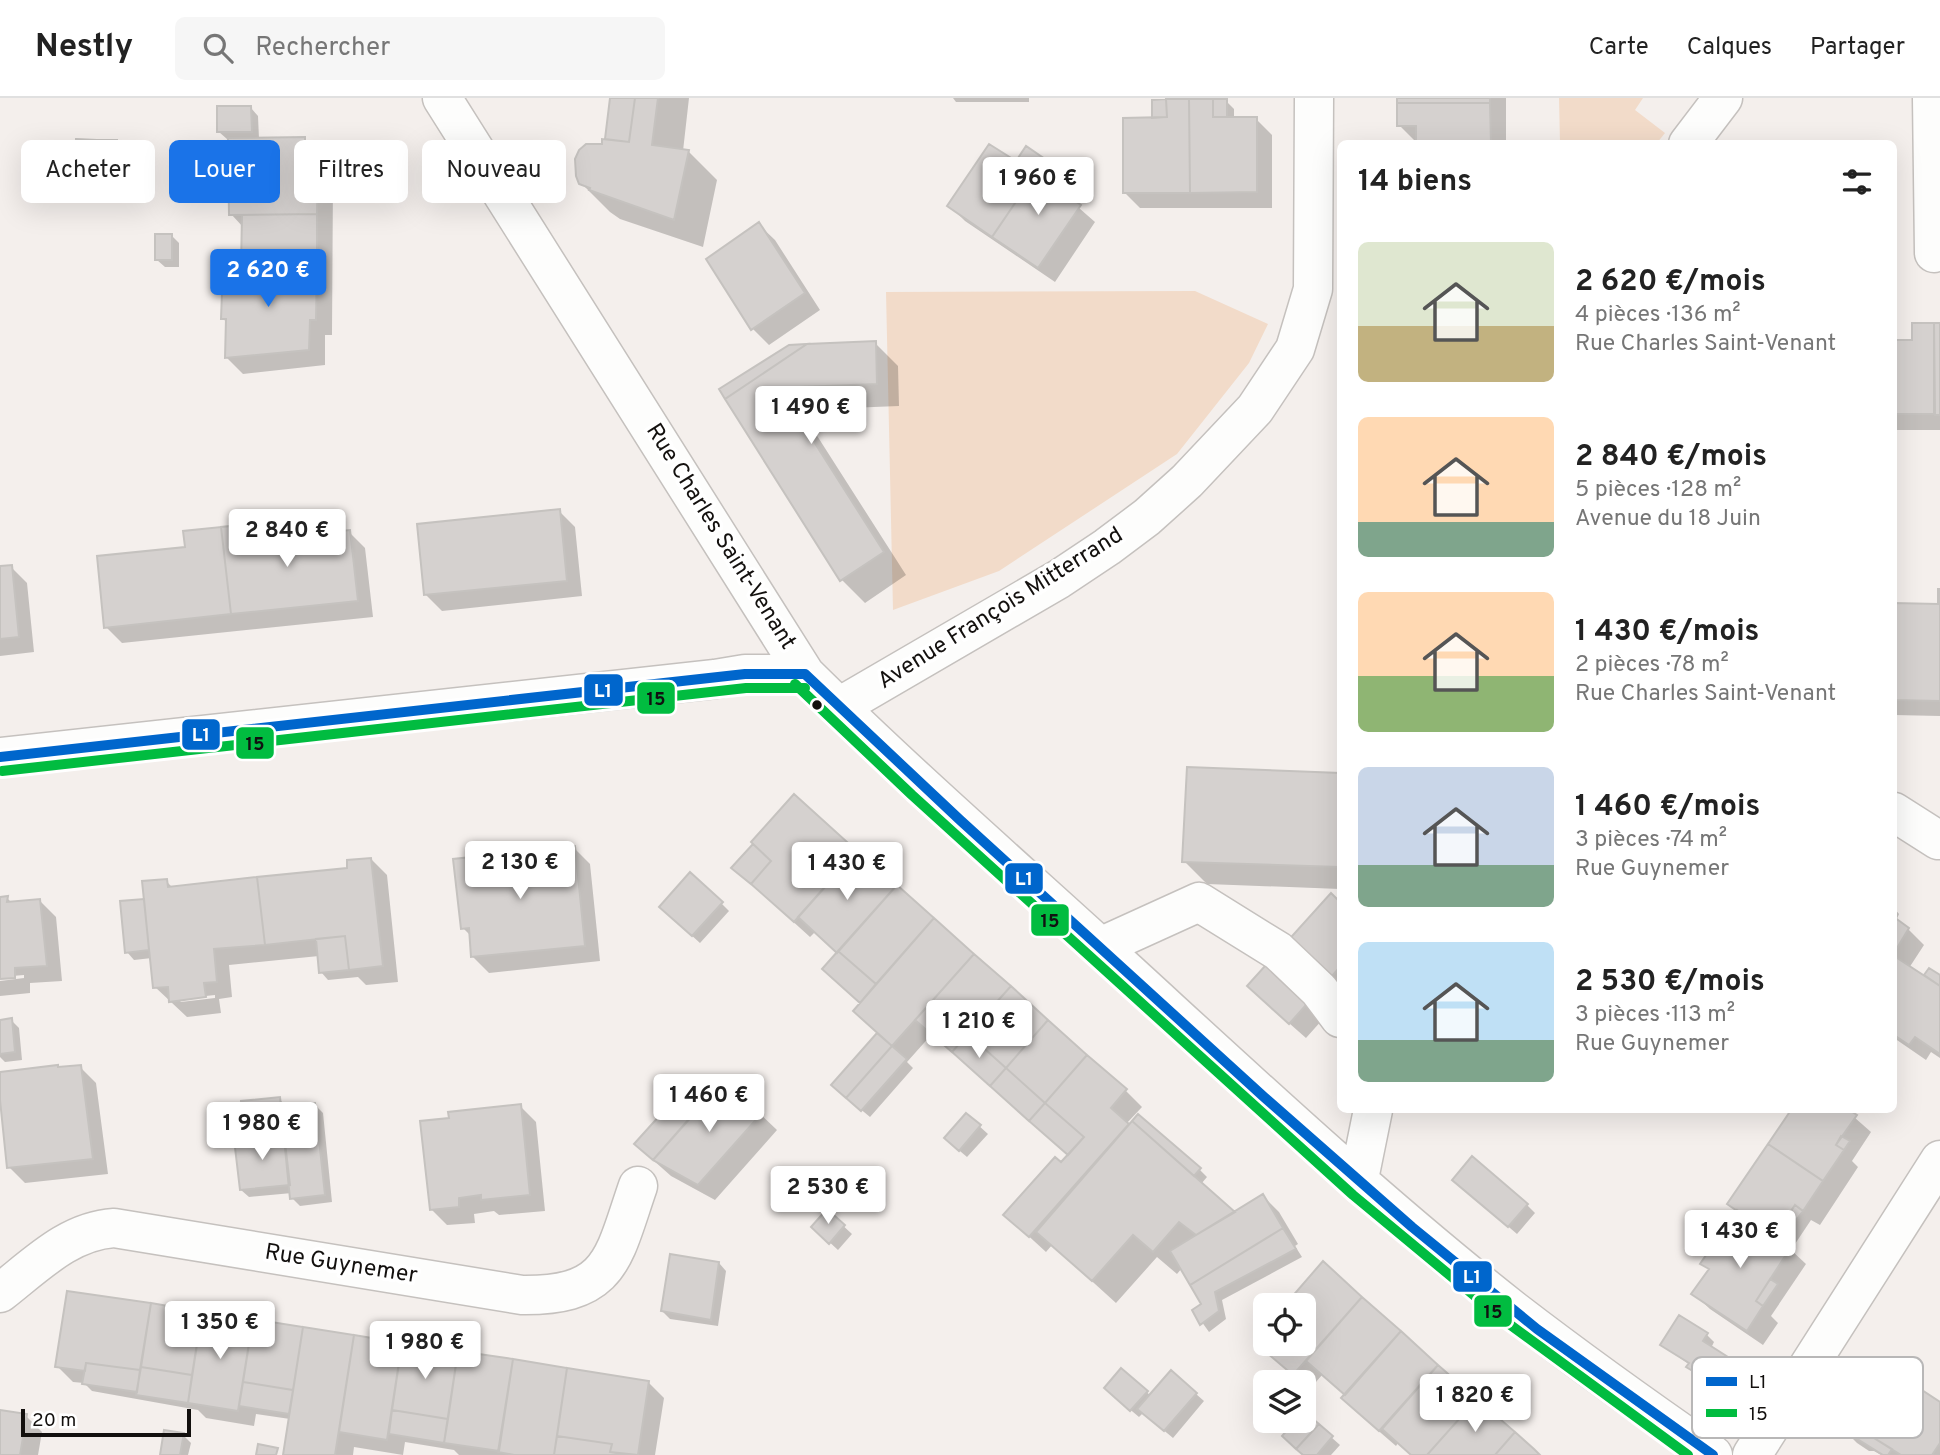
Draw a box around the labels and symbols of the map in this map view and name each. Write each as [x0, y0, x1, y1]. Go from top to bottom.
pin: 1 960 € [973, 158, 1103, 217]
pin: 2 620 € [203, 250, 333, 309]
pin: 1 490 € [746, 386, 876, 446]
street label: Rue Charles Saint-Venant [638, 419, 802, 655]
pin: 2 840 € [222, 510, 352, 569]
street label: Avenue François Mitterrand [873, 521, 1129, 697]
line badge: L1 [583, 673, 624, 707]
text: L1 [594, 680, 612, 704]
line badge: 15 [636, 681, 676, 715]
text: 15 [646, 688, 666, 712]
unlabelled marker [810, 698, 824, 712]
line badge: L1 [181, 718, 221, 751]
text: L1 [192, 724, 210, 748]
line badge: 15 [235, 726, 275, 760]
text: 15 [245, 733, 265, 757]
pin: 2 130 € [455, 842, 585, 901]
pin: 1 430 € [782, 842, 912, 902]
line badge: L1 [1004, 862, 1044, 895]
text: L1 [1015, 868, 1033, 892]
line badge: 15 [1030, 903, 1070, 937]
text: 15 [1040, 910, 1060, 934]
pin: 1 210 € [914, 1000, 1044, 1060]
pin: 1 460 € [644, 1074, 774, 1134]
pin: 1 980 € [197, 1102, 327, 1162]
pin: 2 530 € [763, 1166, 893, 1226]
pin: 1 430 € [1675, 1210, 1805, 1270]
street label: Rue Guynemer [263, 1239, 419, 1291]
line badge: L1 [1452, 1260, 1493, 1293]
text: L1 [1463, 1266, 1481, 1290]
line badge: 15 [1473, 1294, 1513, 1328]
text: 15 [1483, 1301, 1503, 1325]
pin: 1 350 € [155, 1302, 285, 1361]
pin: 1 980 € [360, 1322, 490, 1381]
legend [1692, 1357, 1923, 1438]
text: L1 [1749, 1371, 1767, 1395]
pin: 1 820 € [1410, 1374, 1540, 1434]
text: 15 [1749, 1403, 1768, 1427]
scale bar [21, 1406, 191, 1438]

